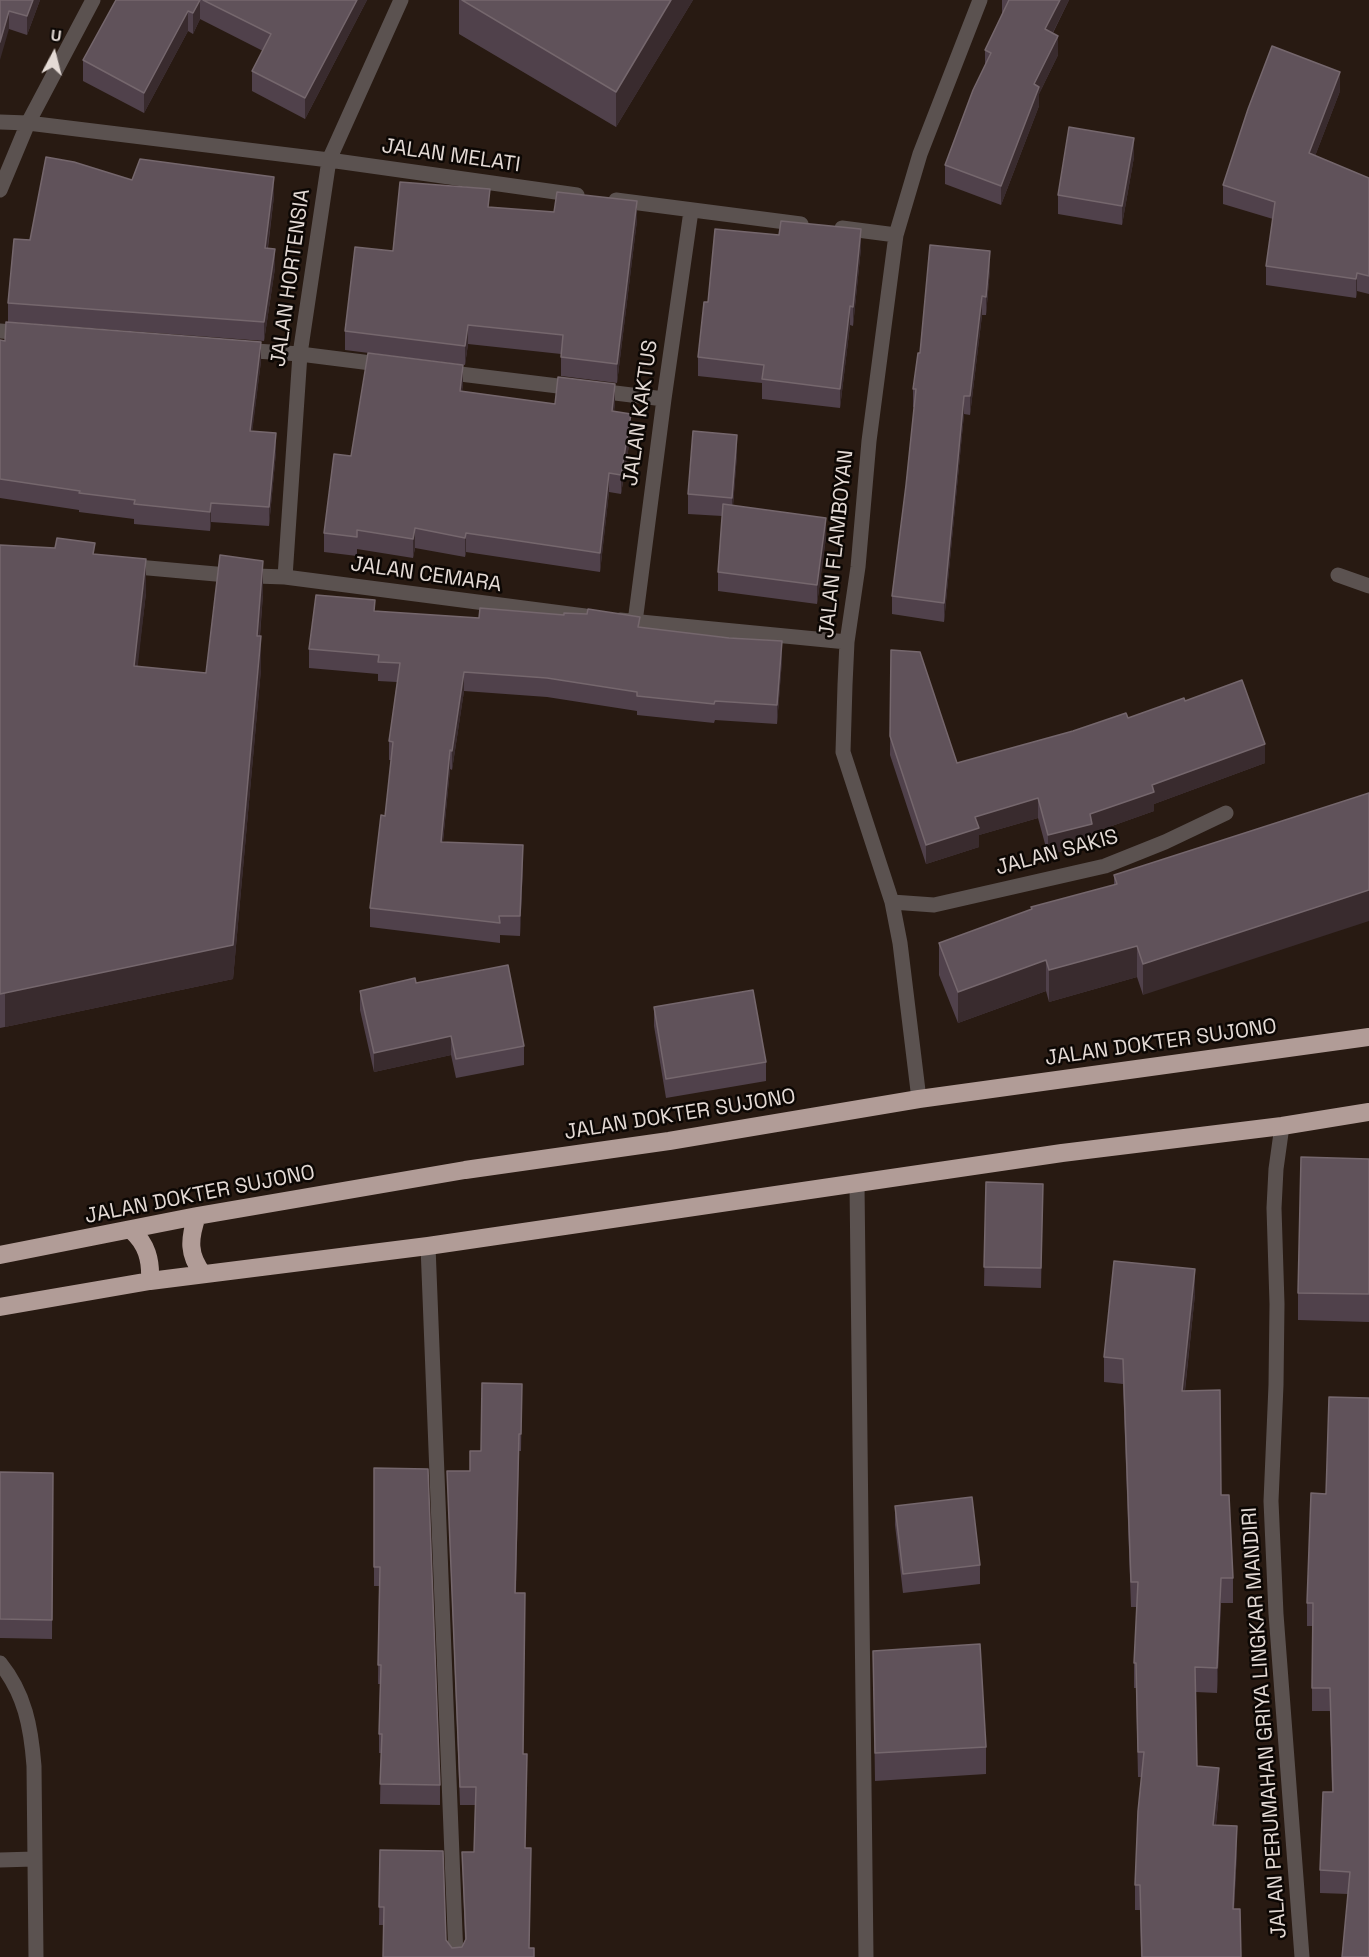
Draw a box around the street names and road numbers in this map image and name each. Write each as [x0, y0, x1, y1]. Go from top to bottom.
street label: JALAN MELATI [380, 134, 522, 178]
street label: JALAN HORTENSIA [266, 187, 316, 369]
street label: JALAN KAKTUS [618, 338, 664, 488]
street label: JALAN FLAMBOYAN [815, 449, 859, 639]
street label: JALAN CEMARA [349, 552, 503, 598]
street label: JALAN SAKIS [993, 825, 1121, 881]
street label: JALAN DOKTER SUJONO [1044, 1014, 1278, 1072]
street label: JALAN DOKTER SUJONO [563, 1084, 797, 1146]
street label: JALAN DOKTER SUJONO [83, 1160, 317, 1230]
street label: JALAN PERUMAHAN GRIYA LINGKAR MANDIRI [1237, 1506, 1293, 1940]

